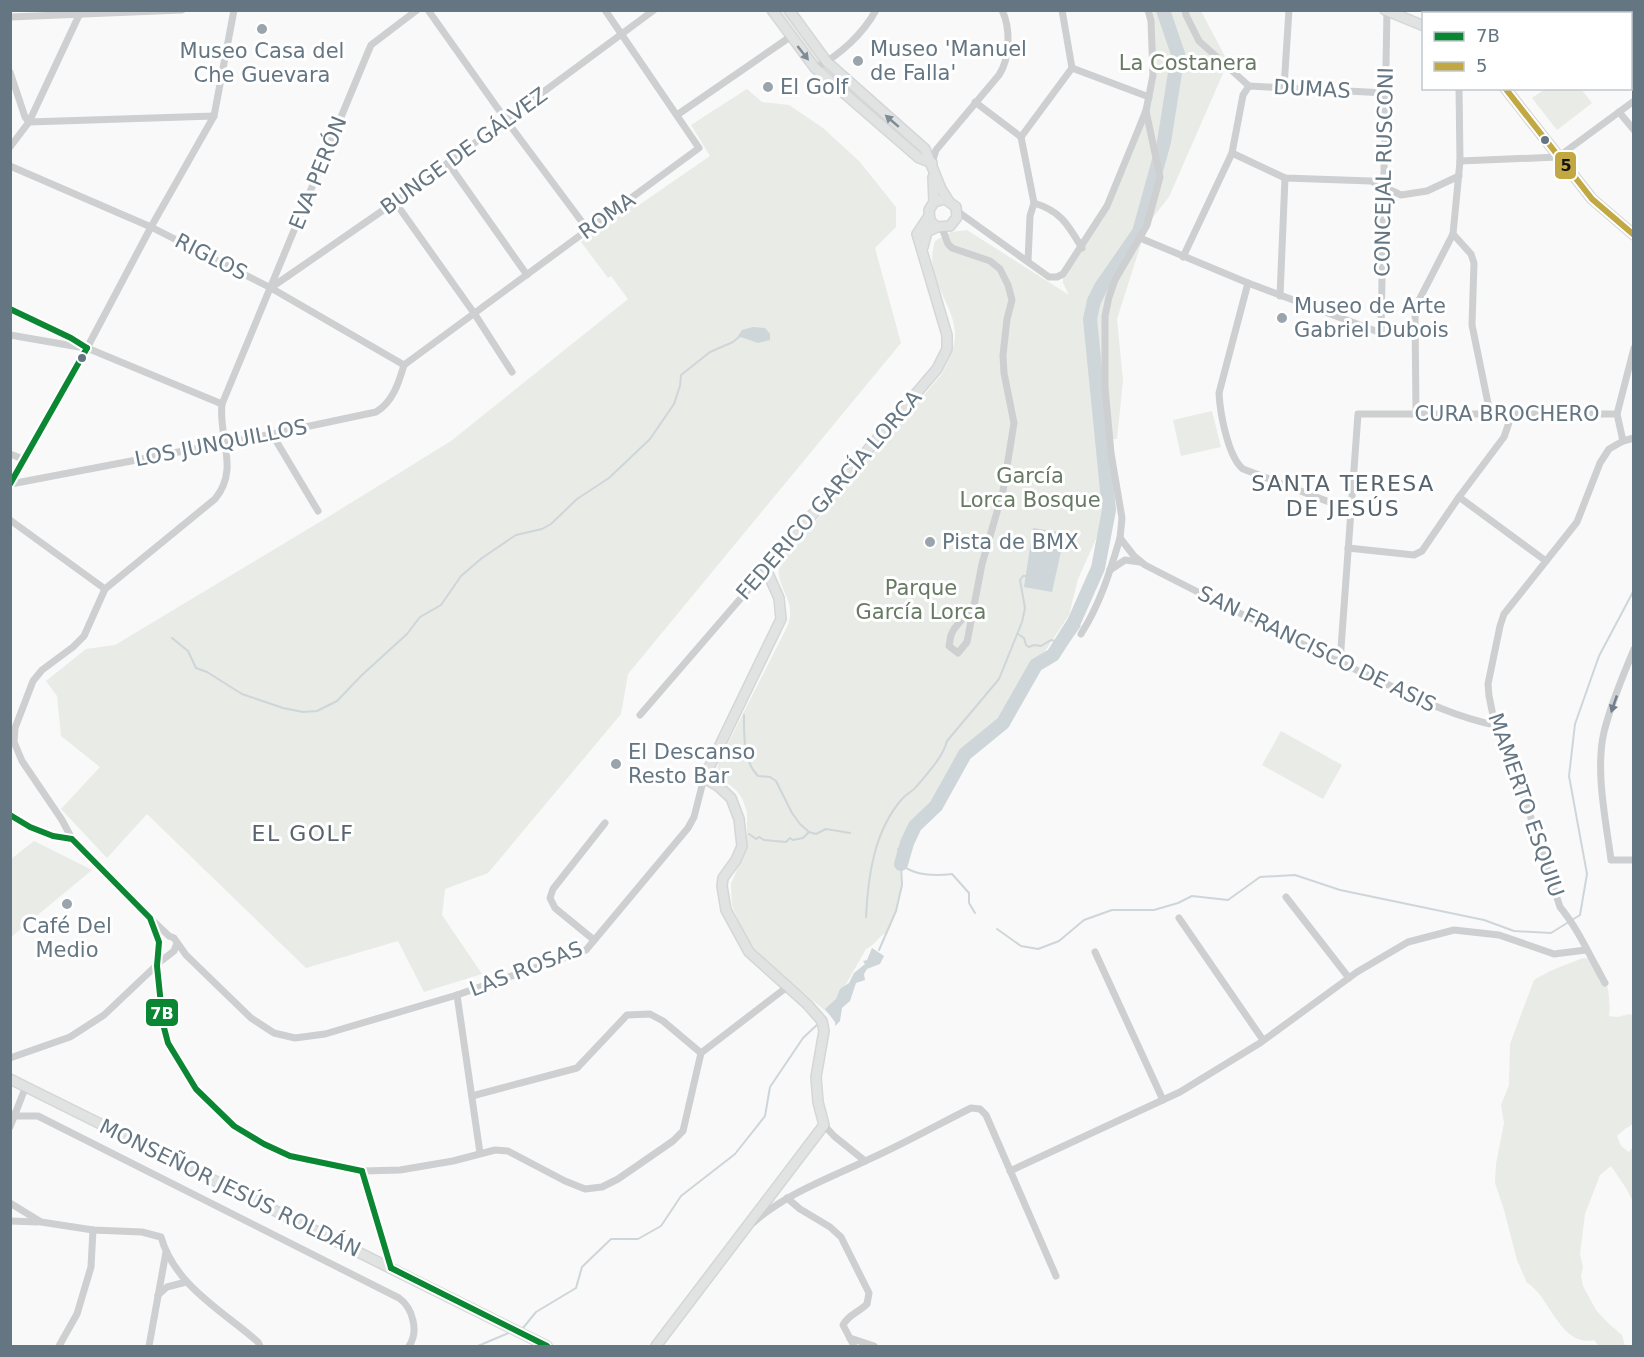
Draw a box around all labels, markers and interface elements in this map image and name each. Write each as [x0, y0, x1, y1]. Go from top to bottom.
legend [1422, 12, 1632, 90]
marker: Museo Casa del Che Guevara [255, 22, 269, 36]
text: 7B [1476, 25, 1500, 46]
place label: Museo 'Manuel de Falla' [870, 37, 1027, 85]
place label: Museo Casa del Che Guevara [180, 39, 344, 87]
one-way arrow [796, 45, 808, 60]
park label: La Costanera [1119, 51, 1257, 75]
marker: Museo 'Manuel de Falla' [851, 54, 865, 68]
text: 5 [1476, 55, 1487, 76]
street label: CONCEJAL RUSCONI [1370, 67, 1398, 277]
place label: El Golf [780, 75, 849, 99]
street label: DUMAS [1273, 75, 1351, 103]
marker: El Golf [761, 80, 775, 94]
street label: BUNGE DE GÁLVEZ [376, 82, 552, 219]
street label: EVA PERÓN [283, 112, 352, 233]
one-way arrow [885, 114, 900, 128]
unlabelled marker [1539, 134, 1551, 146]
line badge: 5 [1554, 151, 1577, 180]
text: 5 [1560, 156, 1572, 175]
street label: ROMA [574, 187, 640, 244]
street label: RIGLOS [171, 229, 251, 285]
place label: Museo de Arte Gabriel Dubois [1294, 294, 1449, 342]
marker: Museo de Arte Gabriel Dubois [1275, 311, 1289, 325]
unlabelled marker [76, 352, 88, 364]
street label: FEDERICO GARCÍA LORCA [731, 384, 927, 605]
street label: CURA BROCHERO [1414, 402, 1600, 426]
street label: LOS JUNQUILLOS [133, 414, 309, 472]
park label: García Lorca Bosque [959, 464, 1101, 512]
district label: SANTA TERESA DE JESÚS [1251, 471, 1435, 521]
place label: Pista de BMX [942, 530, 1079, 554]
marker: Pista de BMX [923, 535, 937, 549]
park label: Parque García Lorca [855, 576, 987, 624]
street label: SAN FRANCISCO DE ASIS [1194, 581, 1440, 717]
one-way arrow [1608, 695, 1618, 713]
street label: MAMERTO ESQUIU [1483, 710, 1569, 900]
place label: El Descanso Resto Bar [628, 740, 755, 788]
marker: El Descanso Resto Bar [609, 757, 623, 771]
district label: EL GOLF [252, 821, 354, 846]
marker: Café Del Medio [60, 897, 74, 911]
place label: Café Del Medio [22, 914, 112, 962]
street label: LAS ROSAS [466, 936, 586, 1002]
line badge: 7B [145, 998, 179, 1027]
text: 7B [150, 1004, 174, 1023]
street label: MONSEÑOR JESÚS ROLDÁN [96, 1112, 365, 1262]

